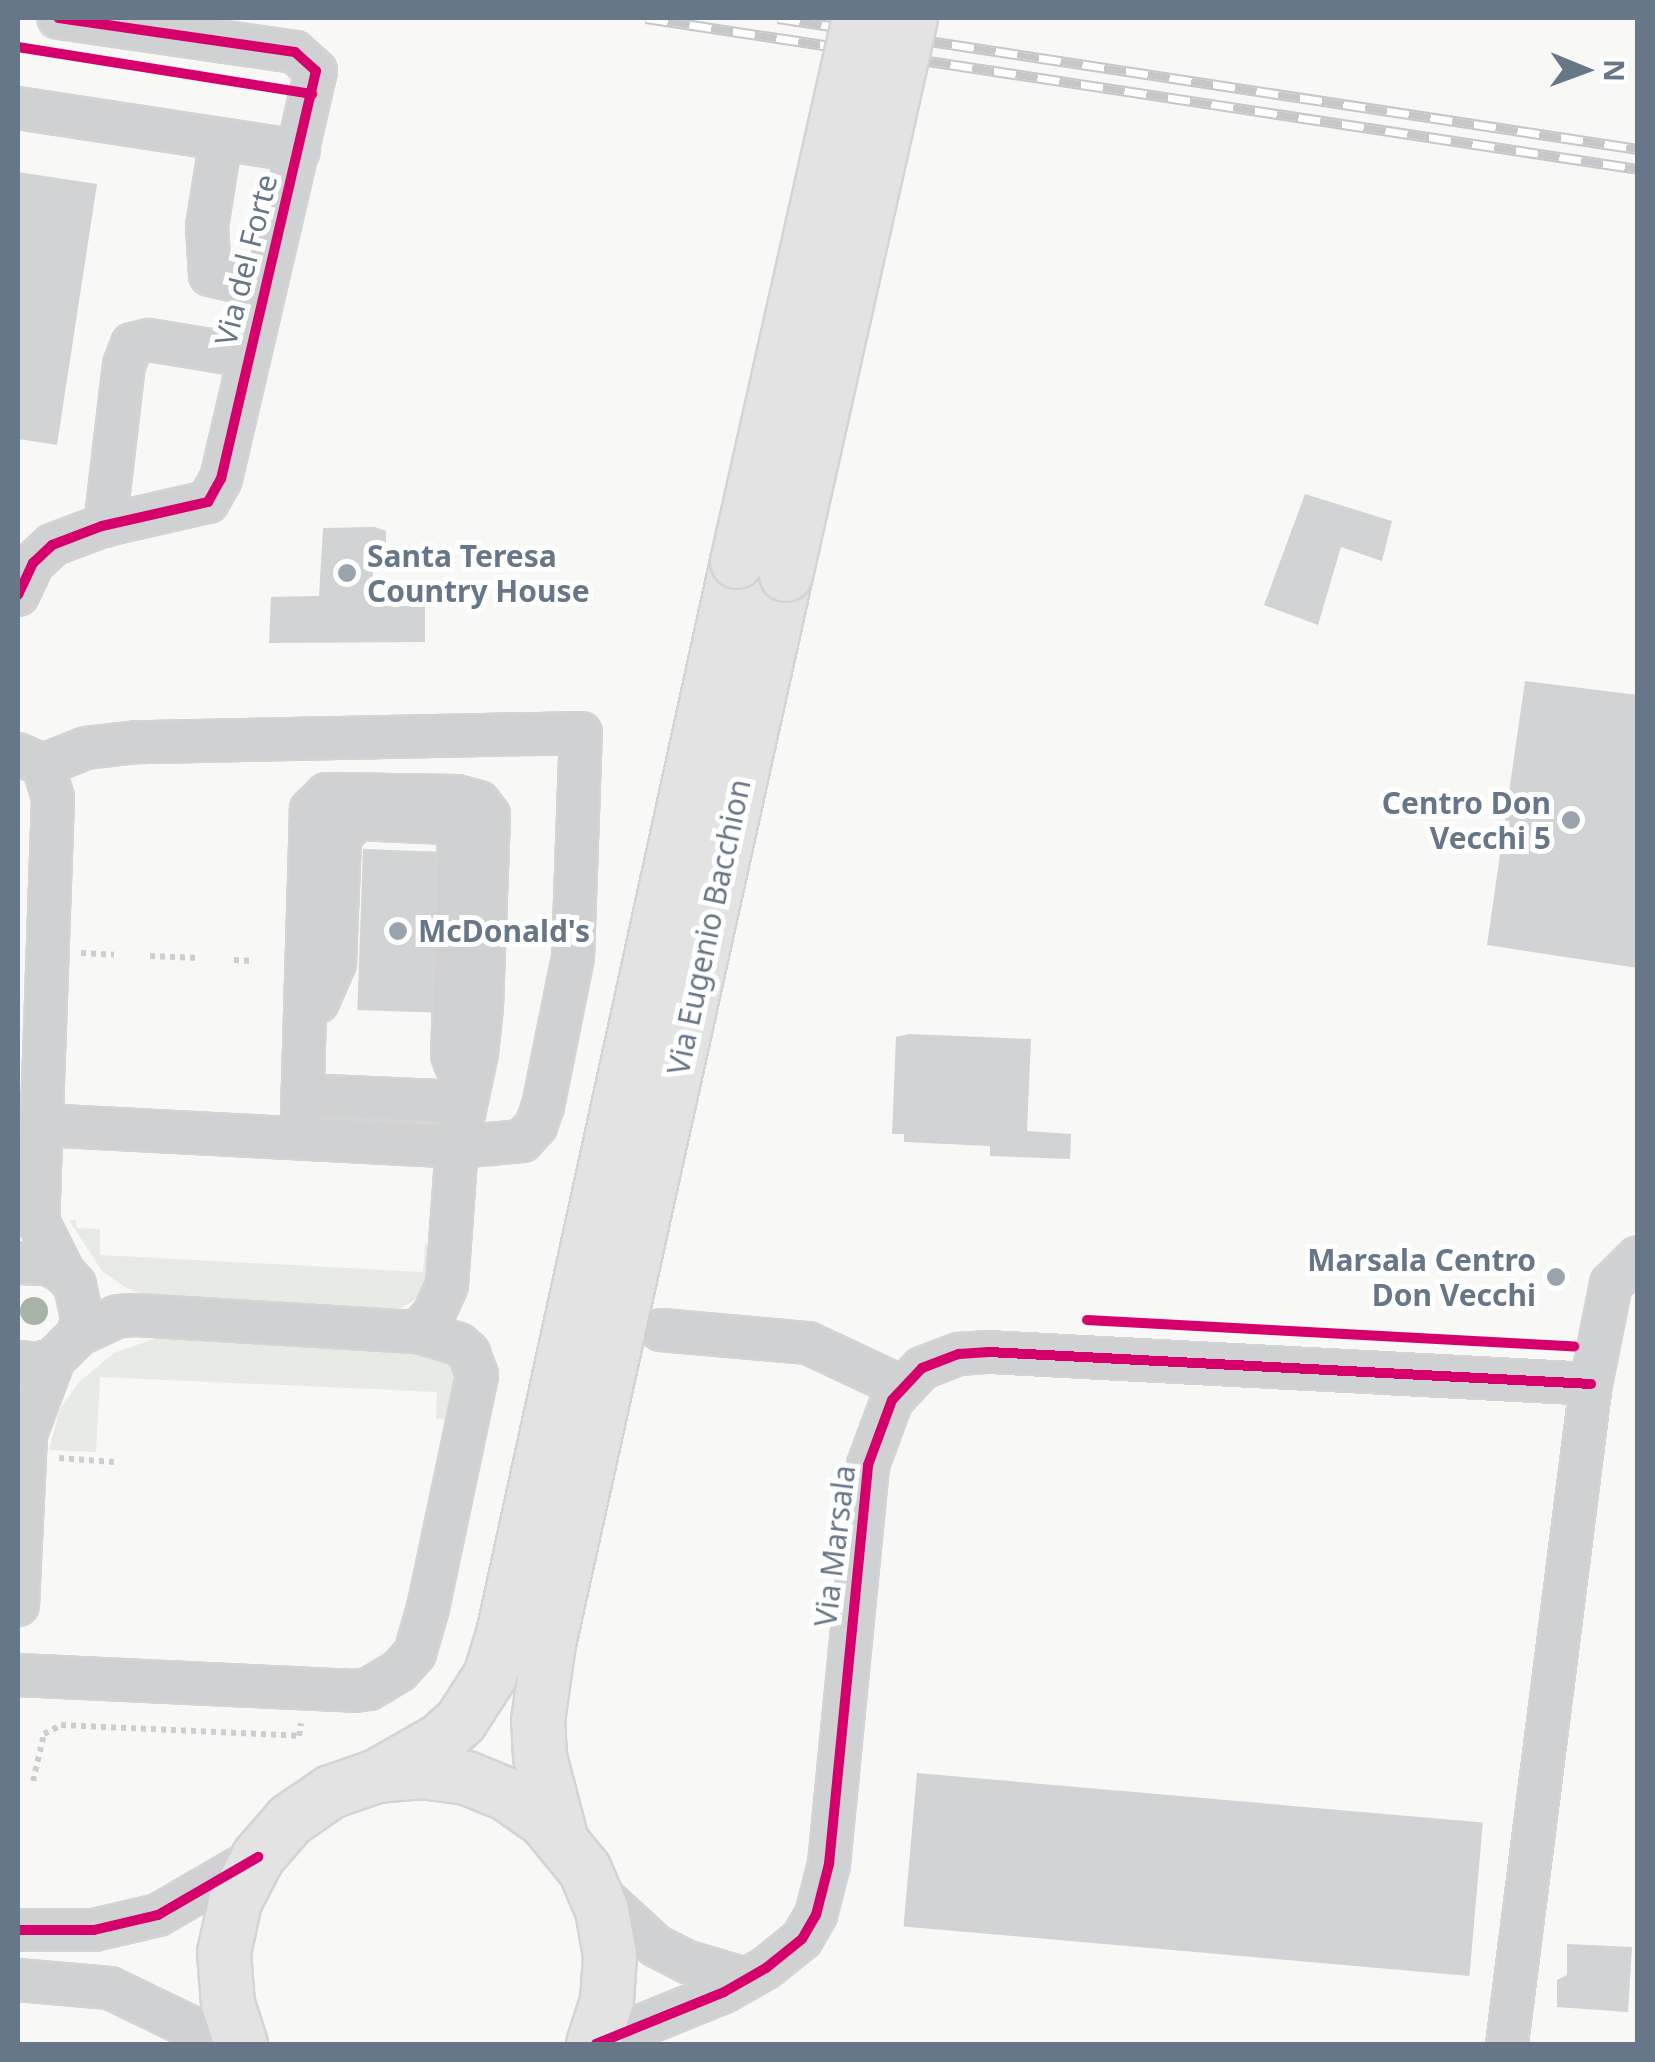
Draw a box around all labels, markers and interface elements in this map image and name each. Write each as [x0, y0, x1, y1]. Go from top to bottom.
north arrow [1535, 20, 1635, 120]
text: N [1596, 59, 1634, 82]
street label: Via del Forte [207, 171, 285, 349]
place label: Santa Teresa Country House [367, 538, 590, 608]
marker: Santa Teresa Country House [336, 562, 358, 584]
street label: Via Eugenio Bacchion [660, 776, 758, 1078]
place label: Centro Don Vecchi 5 [1382, 785, 1551, 856]
marker: Centro Don Vecchi 5 [1560, 809, 1582, 831]
place label: McDonald's [418, 913, 590, 949]
marker: McDonald's [387, 920, 409, 942]
place label: Marsala Centro Don Vecchi [1307, 1242, 1536, 1312]
marker: Marsala Centro Don Vecchi [1545, 1266, 1567, 1288]
street label: Via Marsala [807, 1463, 863, 1629]

